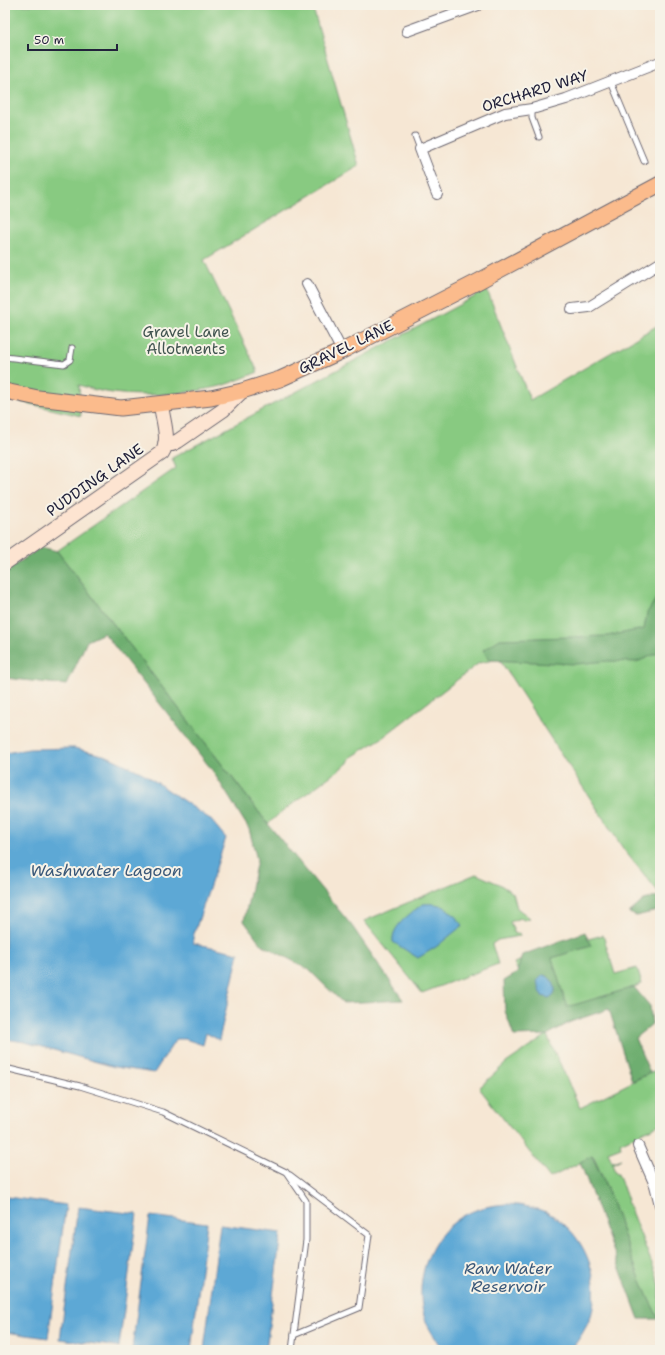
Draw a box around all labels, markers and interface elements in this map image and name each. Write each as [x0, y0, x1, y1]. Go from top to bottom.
scale bar [28, 26, 117, 52]
text: 50 m [34, 32, 64, 48]
street label: ORCHARD WAY [479, 65, 591, 117]
street label: GRAVEL LANE [295, 315, 397, 379]
park label: Gravel Lane Allotments [142, 322, 230, 359]
street label: PUDDING LANE [42, 439, 148, 521]
water label: Washwater Lagoon [30, 860, 182, 881]
water label: Raw Water Reservoir [464, 1258, 552, 1297]

